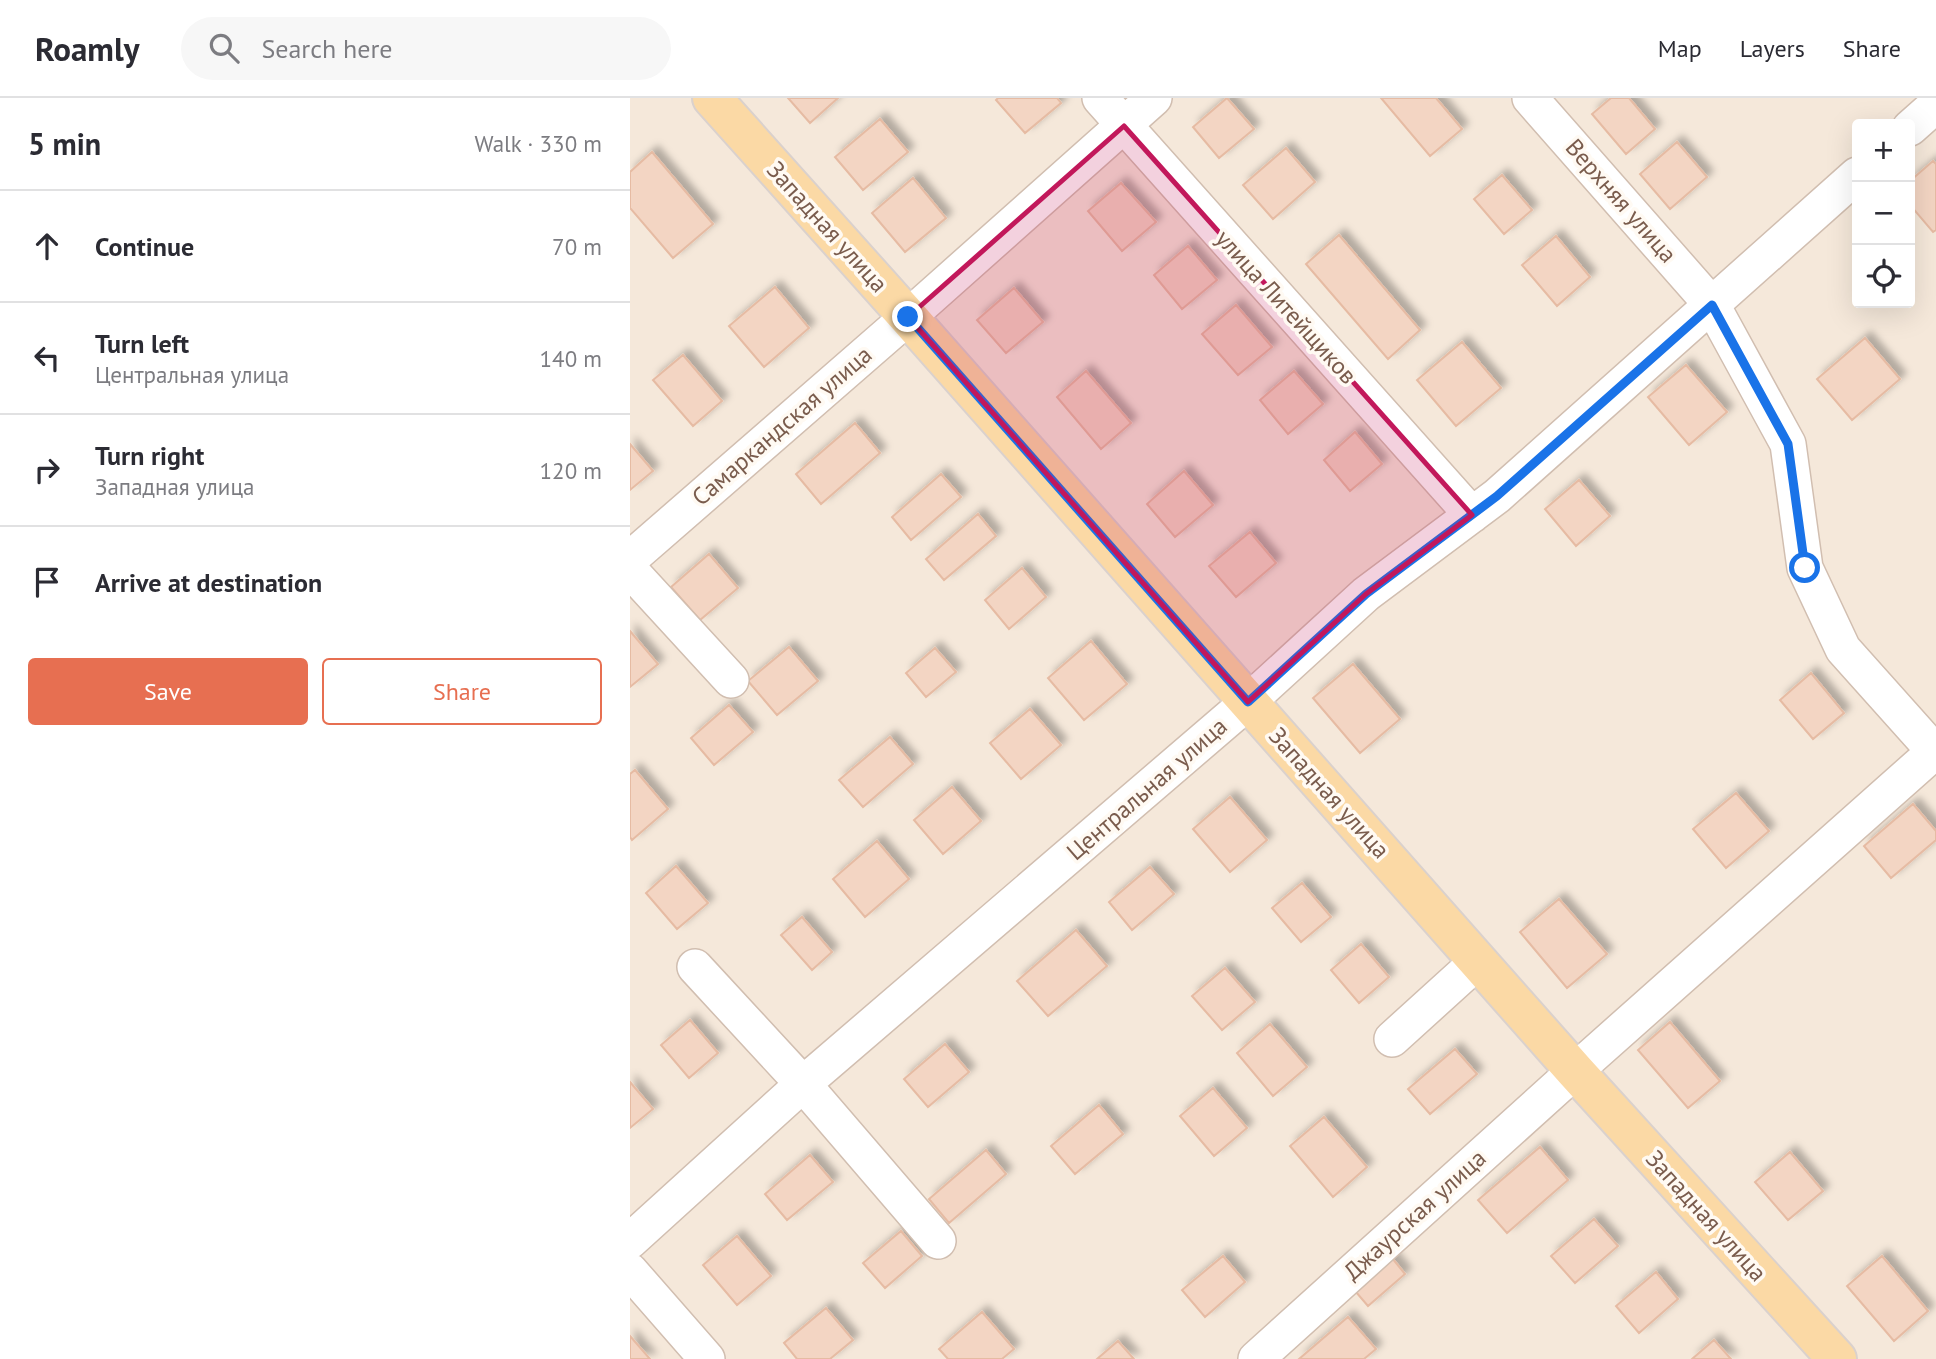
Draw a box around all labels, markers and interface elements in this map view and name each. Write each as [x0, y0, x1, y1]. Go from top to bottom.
search box [181, 17, 671, 80]
text: Roamly [35, 27, 139, 70]
icon: search [205, 29, 243, 67]
text: Search here [261, 32, 393, 65]
text: Map [1658, 33, 1702, 64]
text: Layers [1740, 33, 1805, 64]
text: Share [1843, 33, 1901, 64]
map controls [1852, 119, 1915, 308]
button: + [1852, 119, 1915, 182]
text: 5 min [28, 124, 101, 163]
text: Walk · 330 m [475, 129, 602, 158]
street label: Верхняя улица [1559, 132, 1684, 269]
street label: Западная улица [760, 154, 895, 299]
button: − [1852, 182, 1915, 245]
street label: улица Литейщиков [1209, 223, 1364, 390]
icon: ahead [28, 227, 66, 265]
text: Continue [95, 230, 194, 263]
text: 70 m [552, 232, 602, 261]
button: locate [1852, 245, 1915, 308]
route end [892, 301, 923, 332]
text: Turn left [95, 327, 189, 360]
icon: left [28, 339, 66, 377]
street label: Самаркандская улица [685, 339, 878, 512]
text: 140 m [540, 344, 602, 373]
text: Центральная улица [95, 360, 289, 389]
text: Turn right [95, 439, 204, 472]
icon: right [28, 451, 66, 489]
text: 120 m [540, 456, 602, 485]
text: Западная улица [95, 472, 254, 501]
route start [1789, 552, 1820, 583]
icon: arrive [28, 563, 66, 601]
text: Arrive at destination [95, 566, 322, 599]
button: Save [28, 658, 308, 725]
button: Share [322, 658, 602, 725]
street label: Центральная улица [1060, 710, 1233, 867]
street label: Западная улица [1262, 720, 1397, 865]
street label: Джаурская улица [1337, 1143, 1492, 1287]
street label: Западная улица [1639, 1143, 1774, 1288]

